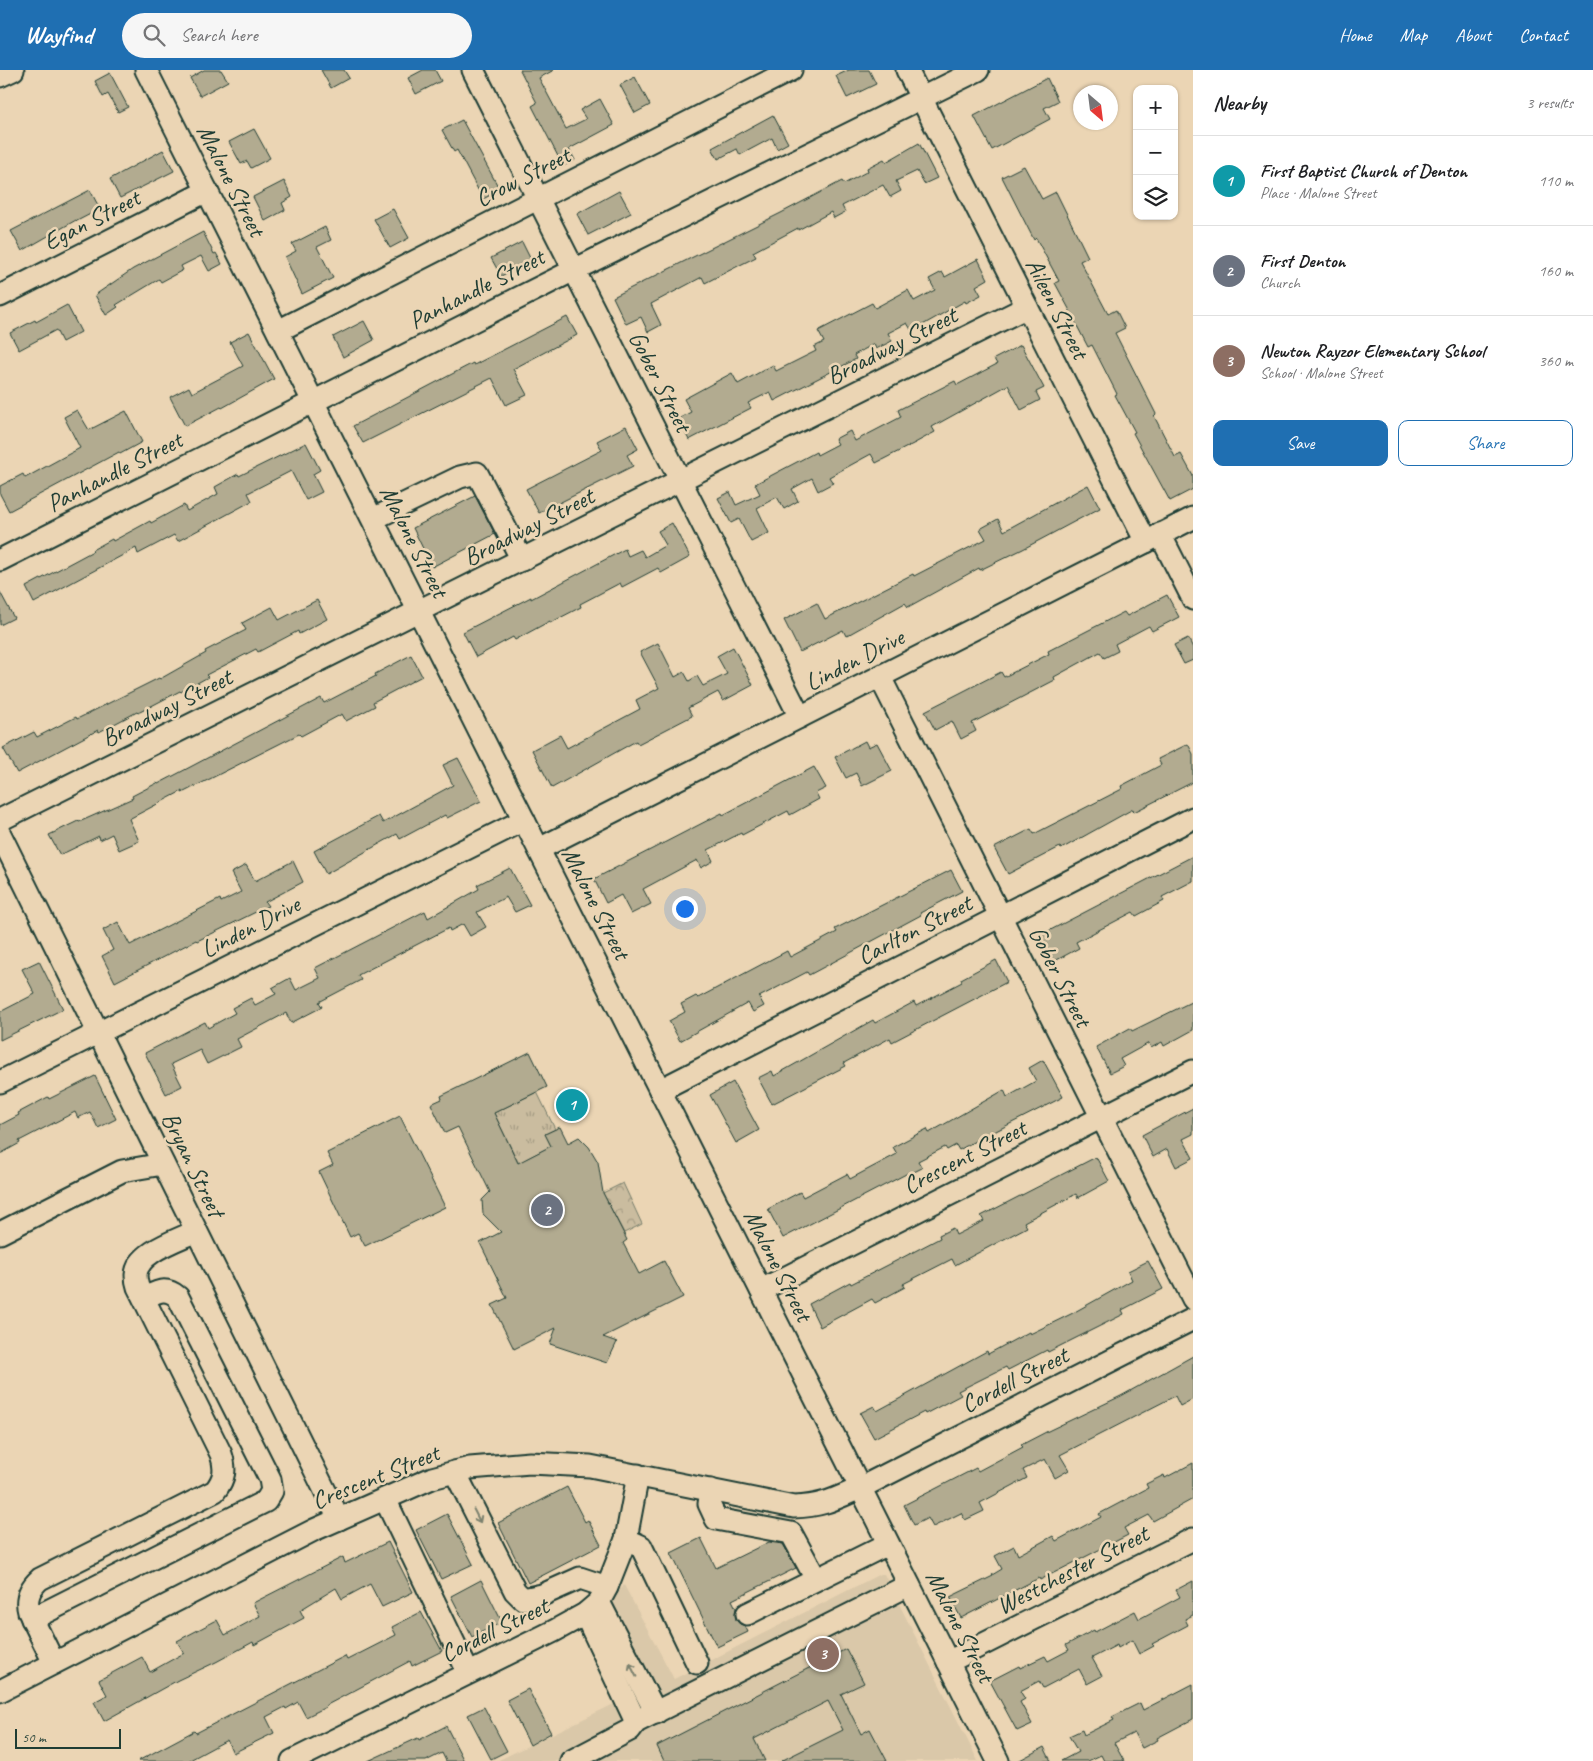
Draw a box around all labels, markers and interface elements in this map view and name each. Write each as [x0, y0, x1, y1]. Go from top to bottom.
search box [122, 13, 472, 58]
text: Wayfind [25, 20, 92, 50]
icon: search [140, 21, 168, 49]
text: Search here [180, 23, 258, 47]
text: Home [1339, 24, 1372, 46]
text: Map [1400, 24, 1427, 46]
text: About [1455, 24, 1491, 46]
text: Contact [1519, 24, 1568, 46]
north arrow [1073, 85, 1118, 130]
map controls [1133, 85, 1178, 220]
button: + [1133, 85, 1178, 130]
text: Nearby [1213, 90, 1266, 116]
text: 3 results [1526, 93, 1573, 113]
street label: Malone Street [189, 119, 274, 244]
button: − [1133, 130, 1178, 175]
street label: Crow Street [469, 138, 578, 214]
text: First Baptist Church of Denton [1260, 159, 1467, 183]
text: 1 [1225, 171, 1233, 191]
text: 110 m [1539, 171, 1573, 191]
button: layers [1133, 175, 1178, 220]
street label: Egan Street [38, 181, 148, 258]
text: Place · Malone Street [1260, 183, 1377, 203]
street label: Panhandle Street [403, 240, 552, 337]
text: First Denton [1260, 249, 1345, 273]
street label: Aileen Street [1018, 253, 1097, 367]
text: 2 [1225, 261, 1233, 281]
text: 160 m [1539, 261, 1573, 281]
text: Church [1260, 273, 1300, 293]
street label: Broadway Street [821, 298, 965, 392]
street label: Gober Street [621, 326, 700, 440]
text: Newton Rayzor Elementary School [1260, 339, 1485, 363]
text: 3 [1225, 351, 1233, 371]
text: 360 m [1539, 351, 1573, 371]
text: School · Malone Street [1260, 363, 1383, 383]
button: Save [1213, 420, 1388, 466]
button: Share [1398, 420, 1573, 466]
street label: Panhandle Street [41, 423, 190, 520]
street label: Broadway Street [458, 479, 602, 573]
street label: Malone Street [372, 480, 457, 605]
street label: Linden Drive [800, 621, 911, 698]
street label: Broadway Street [96, 660, 240, 754]
street label: Malone Street [554, 842, 639, 967]
street label: Carlton Street [852, 886, 980, 972]
street label: Linden Drive [196, 888, 307, 965]
your location [672, 896, 698, 922]
street label: Gober Street [1021, 921, 1100, 1035]
pin: 1 [556, 1086, 588, 1124]
street label: Bryan Street [154, 1107, 234, 1225]
street label: Crescent Street [897, 1111, 1034, 1202]
pin: 2 [531, 1191, 563, 1229]
street label: Malone Street [736, 1204, 821, 1329]
street label: Cordell Street [955, 1338, 1076, 1420]
street label: Crescent Street [307, 1436, 446, 1517]
one-way arrow [473, 1508, 482, 1523]
street label: Westchester Street [991, 1517, 1156, 1622]
street label: Malone Street [918, 1565, 1003, 1690]
street label: Cordell Street [435, 1589, 556, 1670]
pin: 3 [807, 1635, 839, 1673]
one-way arrow [628, 1662, 638, 1677]
scale bar [15, 1726, 121, 1749]
text: 50 m [22, 1729, 46, 1746]

